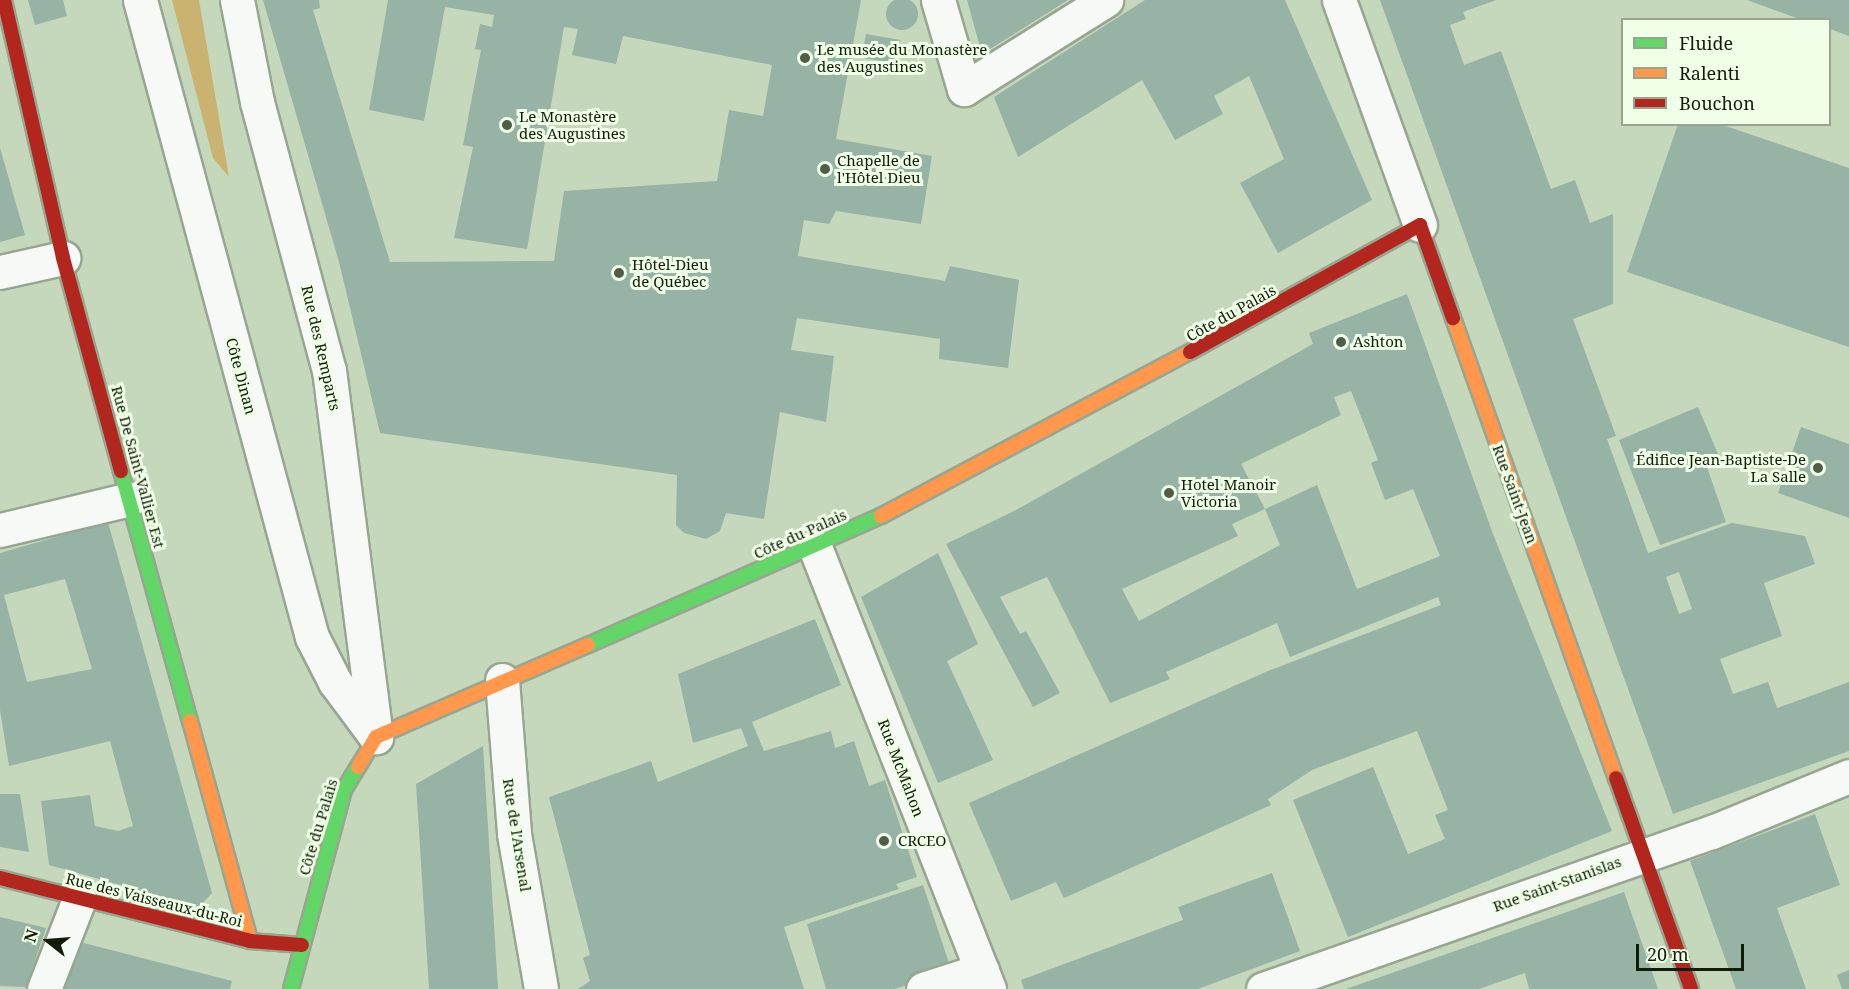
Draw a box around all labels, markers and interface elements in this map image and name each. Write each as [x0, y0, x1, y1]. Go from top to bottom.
legend [1621, 18, 1831, 126]
text: Fluide [1679, 31, 1733, 55]
place label: Le musée du Monastère des Augustines [817, 40, 987, 75]
marker: Le musée du Monastère des Augustines [798, 51, 812, 65]
text: Ralenti [1679, 61, 1740, 85]
text: Bouchon [1679, 91, 1755, 115]
place label: Le Monastère des Augustines [519, 107, 626, 142]
marker: Le Monastère des Augustines [500, 118, 514, 132]
place label: Chapelle de l'Hôtel Dieu [837, 151, 921, 186]
marker: Chapelle de l'Hôtel Dieu [818, 162, 832, 176]
place label: Hôtel-Dieu de Québec [632, 255, 708, 290]
marker: Hôtel-Dieu de Québec [610, 264, 628, 282]
street label: Côte du Palais [1183, 281, 1279, 345]
street label: Rue des Remparts [298, 284, 344, 412]
place label: Ashton [1353, 333, 1403, 351]
marker: Ashton [1334, 335, 1348, 349]
street label: Côte Dinan [222, 336, 260, 416]
street label: Rue De Saint-Vallier Est [108, 384, 168, 550]
street label: Rue Saint-Jean [1489, 442, 1541, 546]
place label: Édifice Jean-Baptiste-De La Salle [1636, 450, 1806, 485]
marker: Édifice Jean-Baptiste-De La Salle [1811, 461, 1825, 475]
place label: Hotel Manoir Victoria [1181, 475, 1276, 510]
marker: Hotel Manoir Victoria [1162, 486, 1176, 500]
street label: Côte du Palais [751, 505, 849, 563]
street label: Rue McMahon [874, 717, 928, 819]
street label: Côte du Palais [295, 777, 341, 877]
street label: Rue de l'Arsenal [499, 777, 535, 893]
marker: CRCEO [875, 832, 893, 850]
place label: CRCEO [898, 832, 946, 850]
street label: Rue Saint-Stanislas [1490, 852, 1624, 916]
street label: Rue des Vaisseaux-du-Roi [64, 869, 244, 931]
north arrow [18, 911, 78, 971]
text: N [18, 926, 43, 945]
scale bar [1639, 932, 1747, 970]
text: 20 m [1647, 942, 1689, 966]

